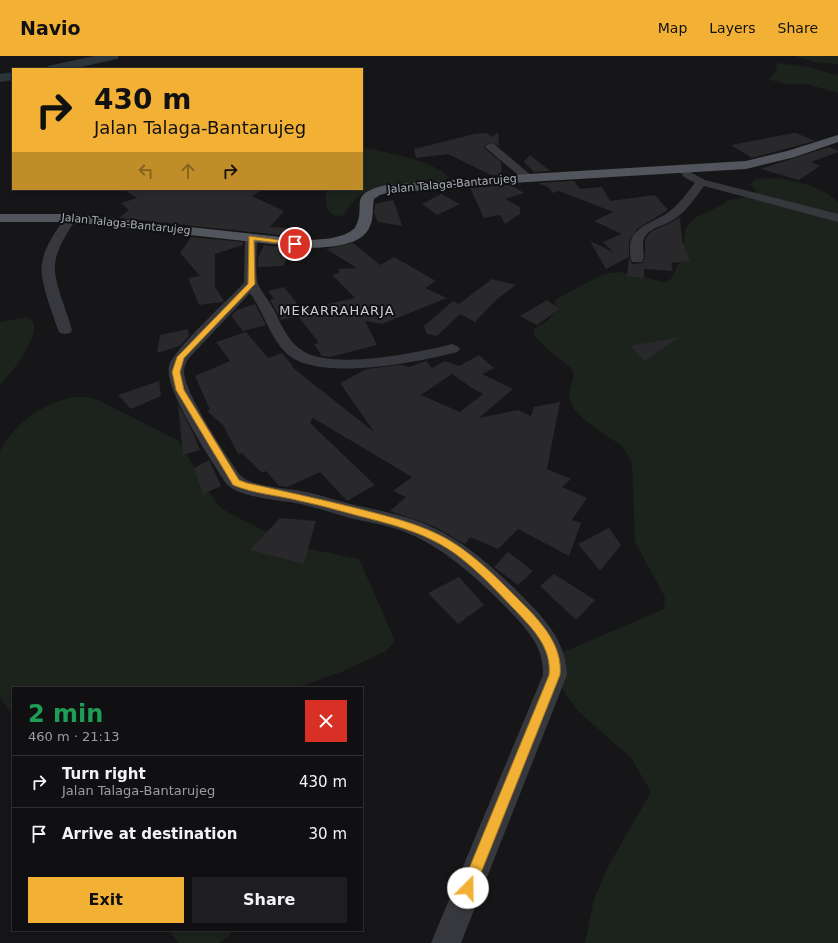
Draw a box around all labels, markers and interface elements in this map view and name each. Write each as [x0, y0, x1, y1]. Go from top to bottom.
text: Navio [20, 17, 81, 39]
text: Map [658, 20, 687, 36]
text: Layers [709, 20, 756, 36]
text: Share [778, 20, 818, 36]
text: 430 m [94, 83, 191, 116]
icon: right [28, 84, 80, 136]
text: Jalan Talaga-Bantarujeg [94, 117, 306, 138]
icon: left [135, 160, 157, 182]
icon: ahead [177, 160, 199, 182]
icon: right [219, 160, 241, 182]
street label: Jalan Talaga-Bantarujeg [386, 172, 517, 196]
street label: Jalan Talaga-Bantarujeg [60, 211, 191, 237]
pin [278, 227, 312, 261]
icon: arrive [284, 233, 306, 255]
district label: MEKARRAHARJA [279, 303, 395, 318]
text: 2 min [28, 700, 103, 728]
button: close [305, 700, 347, 742]
text: 460 m · 21:13 [28, 729, 119, 744]
text: Turn right [62, 765, 146, 783]
icon: right [28, 771, 50, 793]
text: 430 m [299, 773, 347, 791]
text: Jalan Talaga-Bantarujeg [62, 783, 215, 798]
icon: arrive [28, 823, 50, 845]
text: Arrive at destination [62, 825, 237, 843]
text: 30 m [309, 825, 347, 843]
position arrow [447, 867, 489, 909]
button: Exit [28, 877, 184, 923]
button: Share [192, 877, 347, 923]

